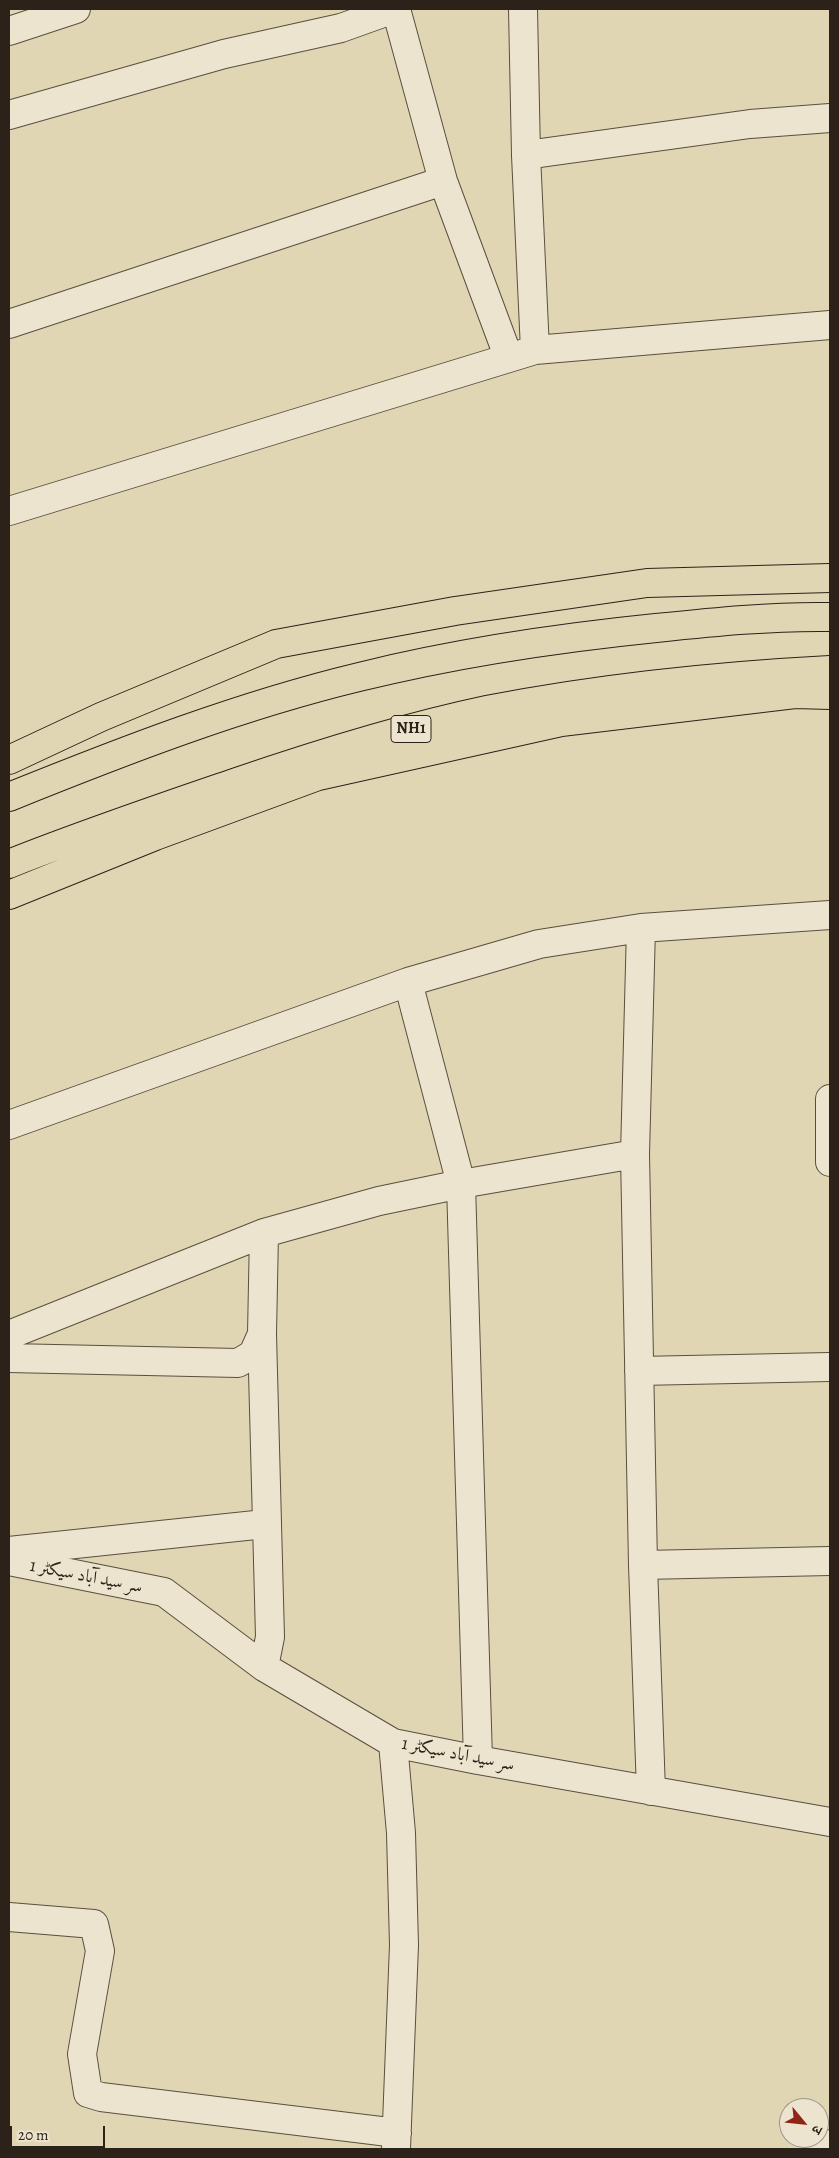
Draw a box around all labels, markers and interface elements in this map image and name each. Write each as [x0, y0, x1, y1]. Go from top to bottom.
road number: NH1 [391, 716, 431, 742]
street label: سر سید آباد سیکٹر 1 [28, 1555, 144, 1599]
street label: سر سید آباد سیکٹر 1 [400, 1733, 516, 1777]
north arrow [779, 2098, 829, 2148]
scale bar [12, 2116, 108, 2148]
text: उ [807, 2122, 827, 2137]
text: 20 m [18, 2125, 49, 2145]

